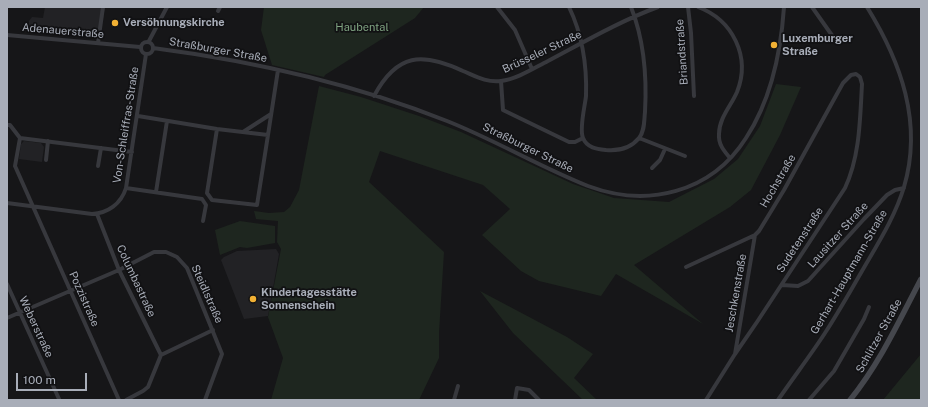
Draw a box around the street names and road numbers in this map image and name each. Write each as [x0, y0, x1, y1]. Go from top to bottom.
street label: Briandstraße [673, 19, 691, 85]
street label: Adenauerstraße [21, 21, 105, 41]
street label: Brüsseler Straße [500, 28, 584, 76]
street label: Straßburger Straße [168, 35, 268, 65]
street label: Von-Schleiffras-Straße [110, 66, 142, 184]
street label: Straßburger Straße [480, 120, 576, 176]
street label: Hochstraße [757, 152, 799, 210]
street label: Lausitzer Straße [805, 199, 871, 271]
street label: Sudetenstraße [774, 205, 826, 275]
street label: Gerhart-Hauptmann-Straße [808, 208, 890, 336]
street label: Columbastraße [114, 243, 158, 319]
street label: Jeschkenstraße [723, 253, 749, 333]
street label: Steidlstraße [188, 263, 226, 325]
street label: Pozzistraße [66, 269, 102, 329]
street label: Weberstraße [16, 294, 56, 360]
street label: Schlitzer Straße [853, 297, 905, 375]

